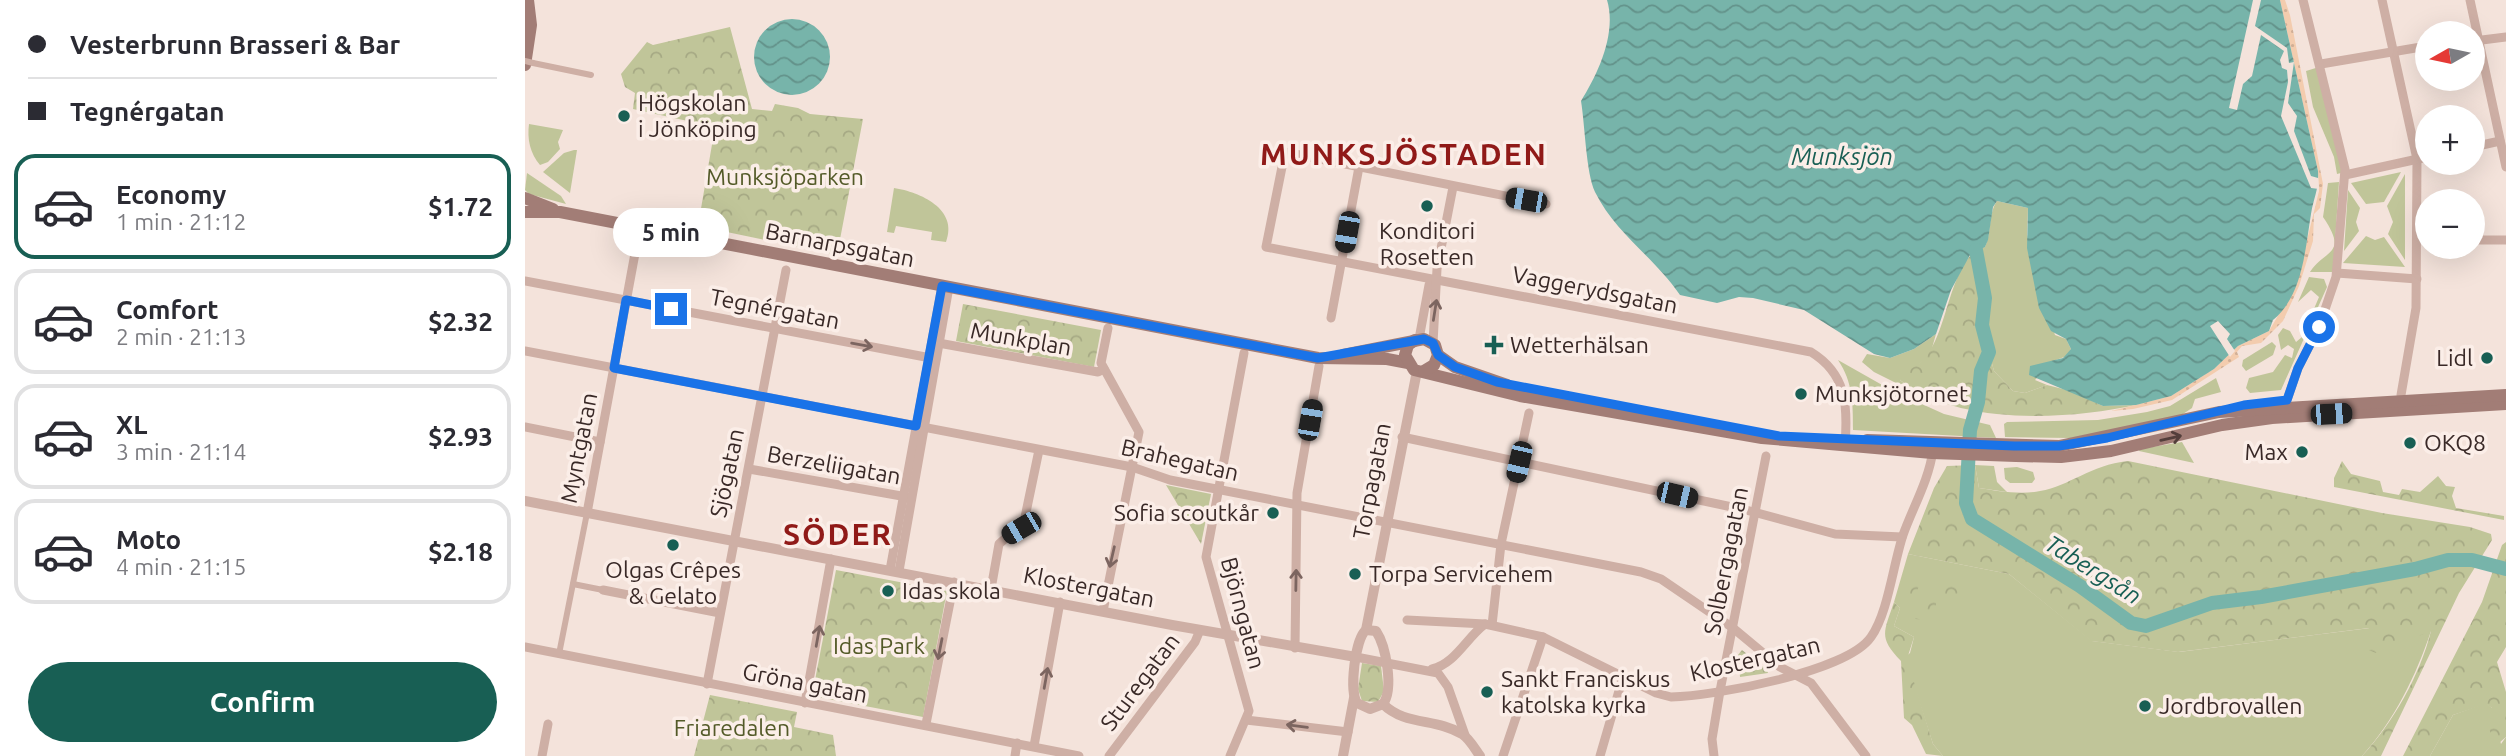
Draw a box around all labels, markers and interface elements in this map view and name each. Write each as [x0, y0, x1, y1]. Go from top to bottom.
north arrow [2415, 21, 2485, 91]
map controls [2415, 21, 2485, 259]
text: Vesterbrunn Brasseri & Bar [70, 30, 400, 59]
place label: Högskolan i Jönköping [638, 90, 757, 141]
text: Tegnérgatan [70, 97, 224, 126]
button: + [2415, 105, 2485, 175]
marker: Högskolan i Jönköping [616, 108, 632, 124]
district label: MUNKSJÖSTADEN [1260, 137, 1548, 171]
water label: Munksjön [1791, 143, 1893, 170]
park label: Munksjöparken [706, 164, 864, 189]
icon: car [32, 175, 95, 238]
text: Economy [116, 180, 226, 209]
car [1504, 186, 1549, 214]
button: − [2415, 189, 2485, 259]
text: $1.72 [428, 192, 493, 221]
marker: Konditori Rosetten [1419, 198, 1435, 214]
callout: 5 min [613, 208, 729, 256]
text: 1 min · 21:12 [116, 209, 247, 234]
car [1334, 209, 1361, 255]
street label: Barnarpsgatan [763, 218, 917, 271]
place label: Konditori Rosetten [1379, 218, 1475, 269]
text: 5 min [642, 220, 700, 245]
street label: Vaggerydsgatan [1510, 261, 1680, 318]
street label: Tegnérgatan [708, 284, 842, 333]
icon: car [32, 290, 95, 353]
route end [655, 293, 687, 325]
text: Comfort [116, 295, 219, 324]
one-way arrow [1429, 299, 1442, 322]
text: $2.32 [428, 307, 493, 336]
route start [2303, 311, 2335, 343]
street label: Munkplan [969, 317, 1074, 360]
text: 2 min · 21:13 [116, 324, 247, 349]
place label: Wetterhälsan [1510, 332, 1649, 357]
marker: Wetterhälsan [1484, 335, 1504, 355]
one-way arrow [850, 339, 873, 352]
place label: Lidl [2436, 345, 2473, 370]
marker: Lidl [2479, 350, 2495, 366]
place label: Munksjötornet [1815, 381, 1968, 406]
marker: Munksjötornet [1793, 386, 1809, 402]
street label: Myntgatan [556, 390, 601, 505]
car [1297, 397, 1324, 443]
car [2310, 402, 2353, 426]
icon: car [32, 405, 95, 468]
text: XL [116, 410, 147, 439]
street label: Torpagatan [1348, 421, 1395, 541]
text: $2.93 [428, 422, 493, 451]
street label: Sjögatan [705, 426, 748, 520]
one-way arrow [2159, 430, 2182, 444]
place label: OKQ8 [2424, 430, 2486, 455]
street label: Brahegatan [1119, 434, 1241, 485]
marker: OKQ8 [2402, 435, 2418, 451]
text: 3 min · 21:14 [116, 439, 247, 464]
car [1505, 439, 1534, 485]
place label: Max [2245, 439, 2288, 464]
street label: Berzeliigatan [765, 440, 903, 489]
marker: Max [2294, 444, 2310, 460]
car [1655, 480, 1700, 510]
street label: Solbergagatan [1699, 485, 1752, 637]
place label: Sofia scoutkår [1114, 500, 1259, 525]
marker: Sofia scoutkår [1265, 505, 1281, 521]
car [998, 508, 1045, 548]
district label: SÖDER [783, 517, 893, 551]
icon: car [32, 520, 95, 583]
text: Moto [116, 525, 181, 554]
water label: Tabergsån [2040, 529, 2146, 610]
text: $2.18 [428, 537, 493, 566]
marker: Olgas Crêpes & Gelato [665, 537, 681, 553]
one-way arrow [1105, 545, 1118, 568]
text: 4 min · 21:15 [116, 554, 247, 579]
street label: Björngatan [1217, 554, 1270, 671]
place label: Olgas Crêpes & Gelato [605, 557, 741, 608]
place label: Torpa Servicehem [1369, 561, 1553, 586]
street label: Klostergatan [1022, 562, 1157, 611]
marker: Torpa Servicehem [1347, 566, 1363, 582]
one-way arrow [1289, 569, 1303, 592]
place label: Idas skola [902, 578, 1001, 603]
marker: Idas skola [880, 583, 896, 599]
one-way arrow [812, 625, 825, 648]
street label: Sturegatan [1095, 628, 1184, 735]
street label: Klostergatan [1687, 631, 1822, 686]
park label: Idas Park [833, 633, 925, 658]
one-way arrow [933, 637, 947, 660]
street label: Gröna gatan [741, 658, 870, 707]
button: Confirm [28, 662, 497, 742]
place label: Sankt Franciskus katolska kyrka [1501, 666, 1670, 717]
one-way arrow [1039, 667, 1053, 690]
marker: Sankt Franciskus katolska kyrka [1479, 684, 1495, 700]
place label: Jordbrovallen [2159, 693, 2302, 718]
marker: Jordbrovallen [2137, 698, 2153, 714]
park label: Friaredalen [674, 715, 790, 740]
one-way arrow [1286, 719, 1309, 732]

